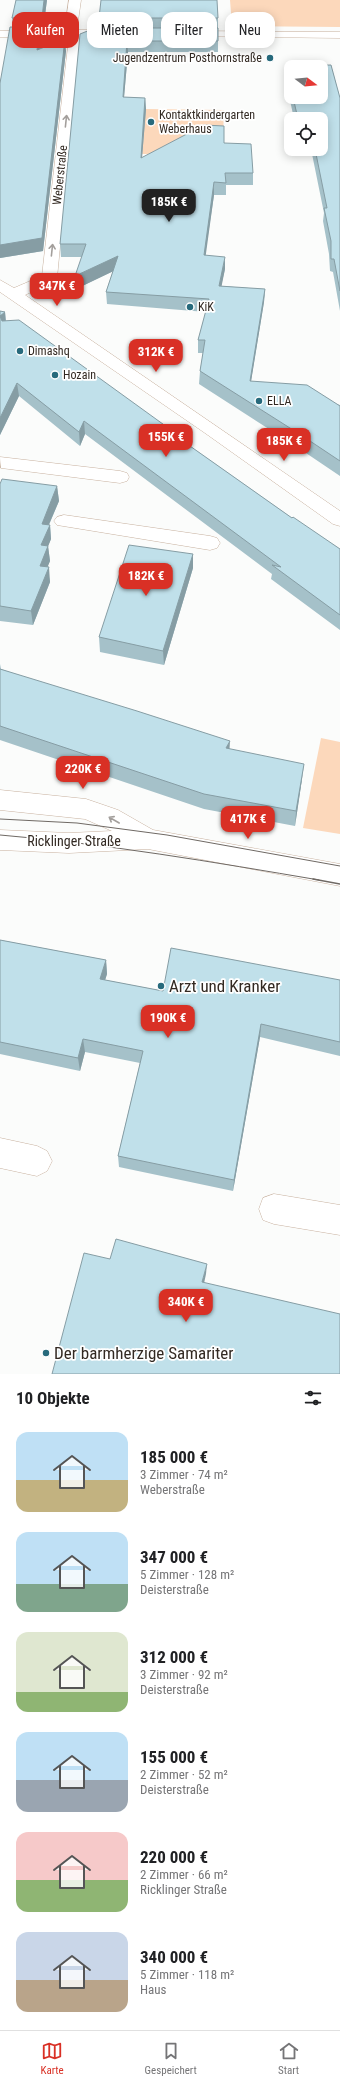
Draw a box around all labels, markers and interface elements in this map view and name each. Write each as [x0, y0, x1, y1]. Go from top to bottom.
chip: Kaufen [12, 12, 79, 48]
chip: Mieten [87, 12, 153, 48]
chip: Filter [161, 12, 217, 48]
chip: Neu [225, 12, 275, 48]
place label: Jugendzentrum Posthornstraße [113, 51, 262, 65]
marker: Jugendzentrum Posthornstraße [265, 53, 275, 63]
north arrow [284, 60, 328, 104]
map controls [284, 60, 328, 156]
place label: Kontaktkindergarten Weberhaus [159, 108, 255, 136]
button: locate [284, 112, 328, 156]
one-way arrow [62, 115, 70, 128]
marker: Kontaktkindergarten Weberhaus [146, 117, 156, 127]
street label: Weberstraße [50, 144, 70, 206]
pin: 185K € [136, 189, 202, 223]
text: 185K € [151, 194, 187, 209]
one-way arrow [48, 244, 55, 257]
pin: 347K € [24, 273, 90, 307]
text: 347K € [39, 278, 75, 293]
place label: KiK [198, 300, 214, 314]
marker: KiK [185, 302, 195, 312]
pin: 312K € [123, 339, 189, 373]
place label: Dimashq [28, 344, 70, 358]
text: 312K € [138, 344, 174, 359]
marker: Dimashq [15, 346, 25, 356]
place label: Hozain [63, 368, 96, 382]
marker: Hozain [50, 370, 60, 380]
place label: ELLA [267, 394, 291, 408]
marker: ELLA [254, 396, 264, 406]
pin: 155K € [133, 424, 199, 458]
pin: 185K € [251, 428, 317, 462]
text: 155K € [148, 429, 184, 444]
text: 185K € [266, 433, 302, 448]
pin: 182K € [113, 563, 179, 597]
text: 182K € [128, 568, 164, 583]
pin: 220K € [50, 756, 116, 790]
text: 220K € [65, 761, 101, 776]
pin: 417K € [215, 806, 281, 840]
text: 417K € [230, 811, 266, 826]
one-way arrow [108, 815, 120, 823]
street label: Ricklinger Straße [27, 833, 121, 849]
place label: Arzt und Kranker [169, 976, 280, 996]
marker: Arzt und Kranker [156, 981, 166, 991]
pin: 190K € [135, 1005, 201, 1039]
text: 190K € [150, 1010, 186, 1025]
pin: 340K € [153, 1289, 219, 1323]
text: 340K € [168, 1294, 204, 1309]
place label: Der barmherzige Samariter [54, 1343, 233, 1363]
marker: Der barmherzige Samariter [41, 1348, 51, 1358]
icon: filters [302, 1387, 324, 1409]
text: 10 Objekte [16, 1388, 90, 1408]
text: 185 000 € [140, 1447, 208, 1467]
icon: home [48, 1448, 96, 1496]
text: 3 Zimmer · 74 m² [140, 1467, 228, 1482]
text: Weberstraße [140, 1482, 205, 1497]
text: 347 000 € [140, 1547, 208, 1567]
icon: home [48, 1548, 96, 1596]
text: 5 Zimmer · 128 m² [140, 1567, 234, 1582]
text: Deisterstraße [140, 1582, 209, 1597]
text: 312 000 € [140, 1647, 208, 1667]
icon: home [48, 1648, 96, 1696]
text: 3 Zimmer · 92 m² [140, 1667, 228, 1682]
text: Deisterstraße [140, 1682, 209, 1697]
text: 155 000 € [140, 1747, 208, 1767]
icon: home [48, 1748, 96, 1796]
text: 2 Zimmer · 52 m² [140, 1767, 228, 1782]
text: Deisterstraße [140, 1782, 209, 1797]
text: 220 000 € [140, 1847, 208, 1867]
icon: home [48, 1848, 96, 1896]
text: 2 Zimmer · 66 m² [140, 1867, 228, 1882]
text: Ricklinger Straße [140, 1882, 227, 1897]
text: 340 000 € [140, 1947, 208, 1967]
icon: home [48, 1948, 96, 1996]
text: 5 Zimmer · 118 m² [140, 1967, 234, 1982]
text: Haus [140, 1982, 167, 1997]
tab: Karte [40, 2040, 64, 2077]
tab: Gespeichert [145, 2040, 197, 2077]
tab: Start [278, 2040, 300, 2077]

